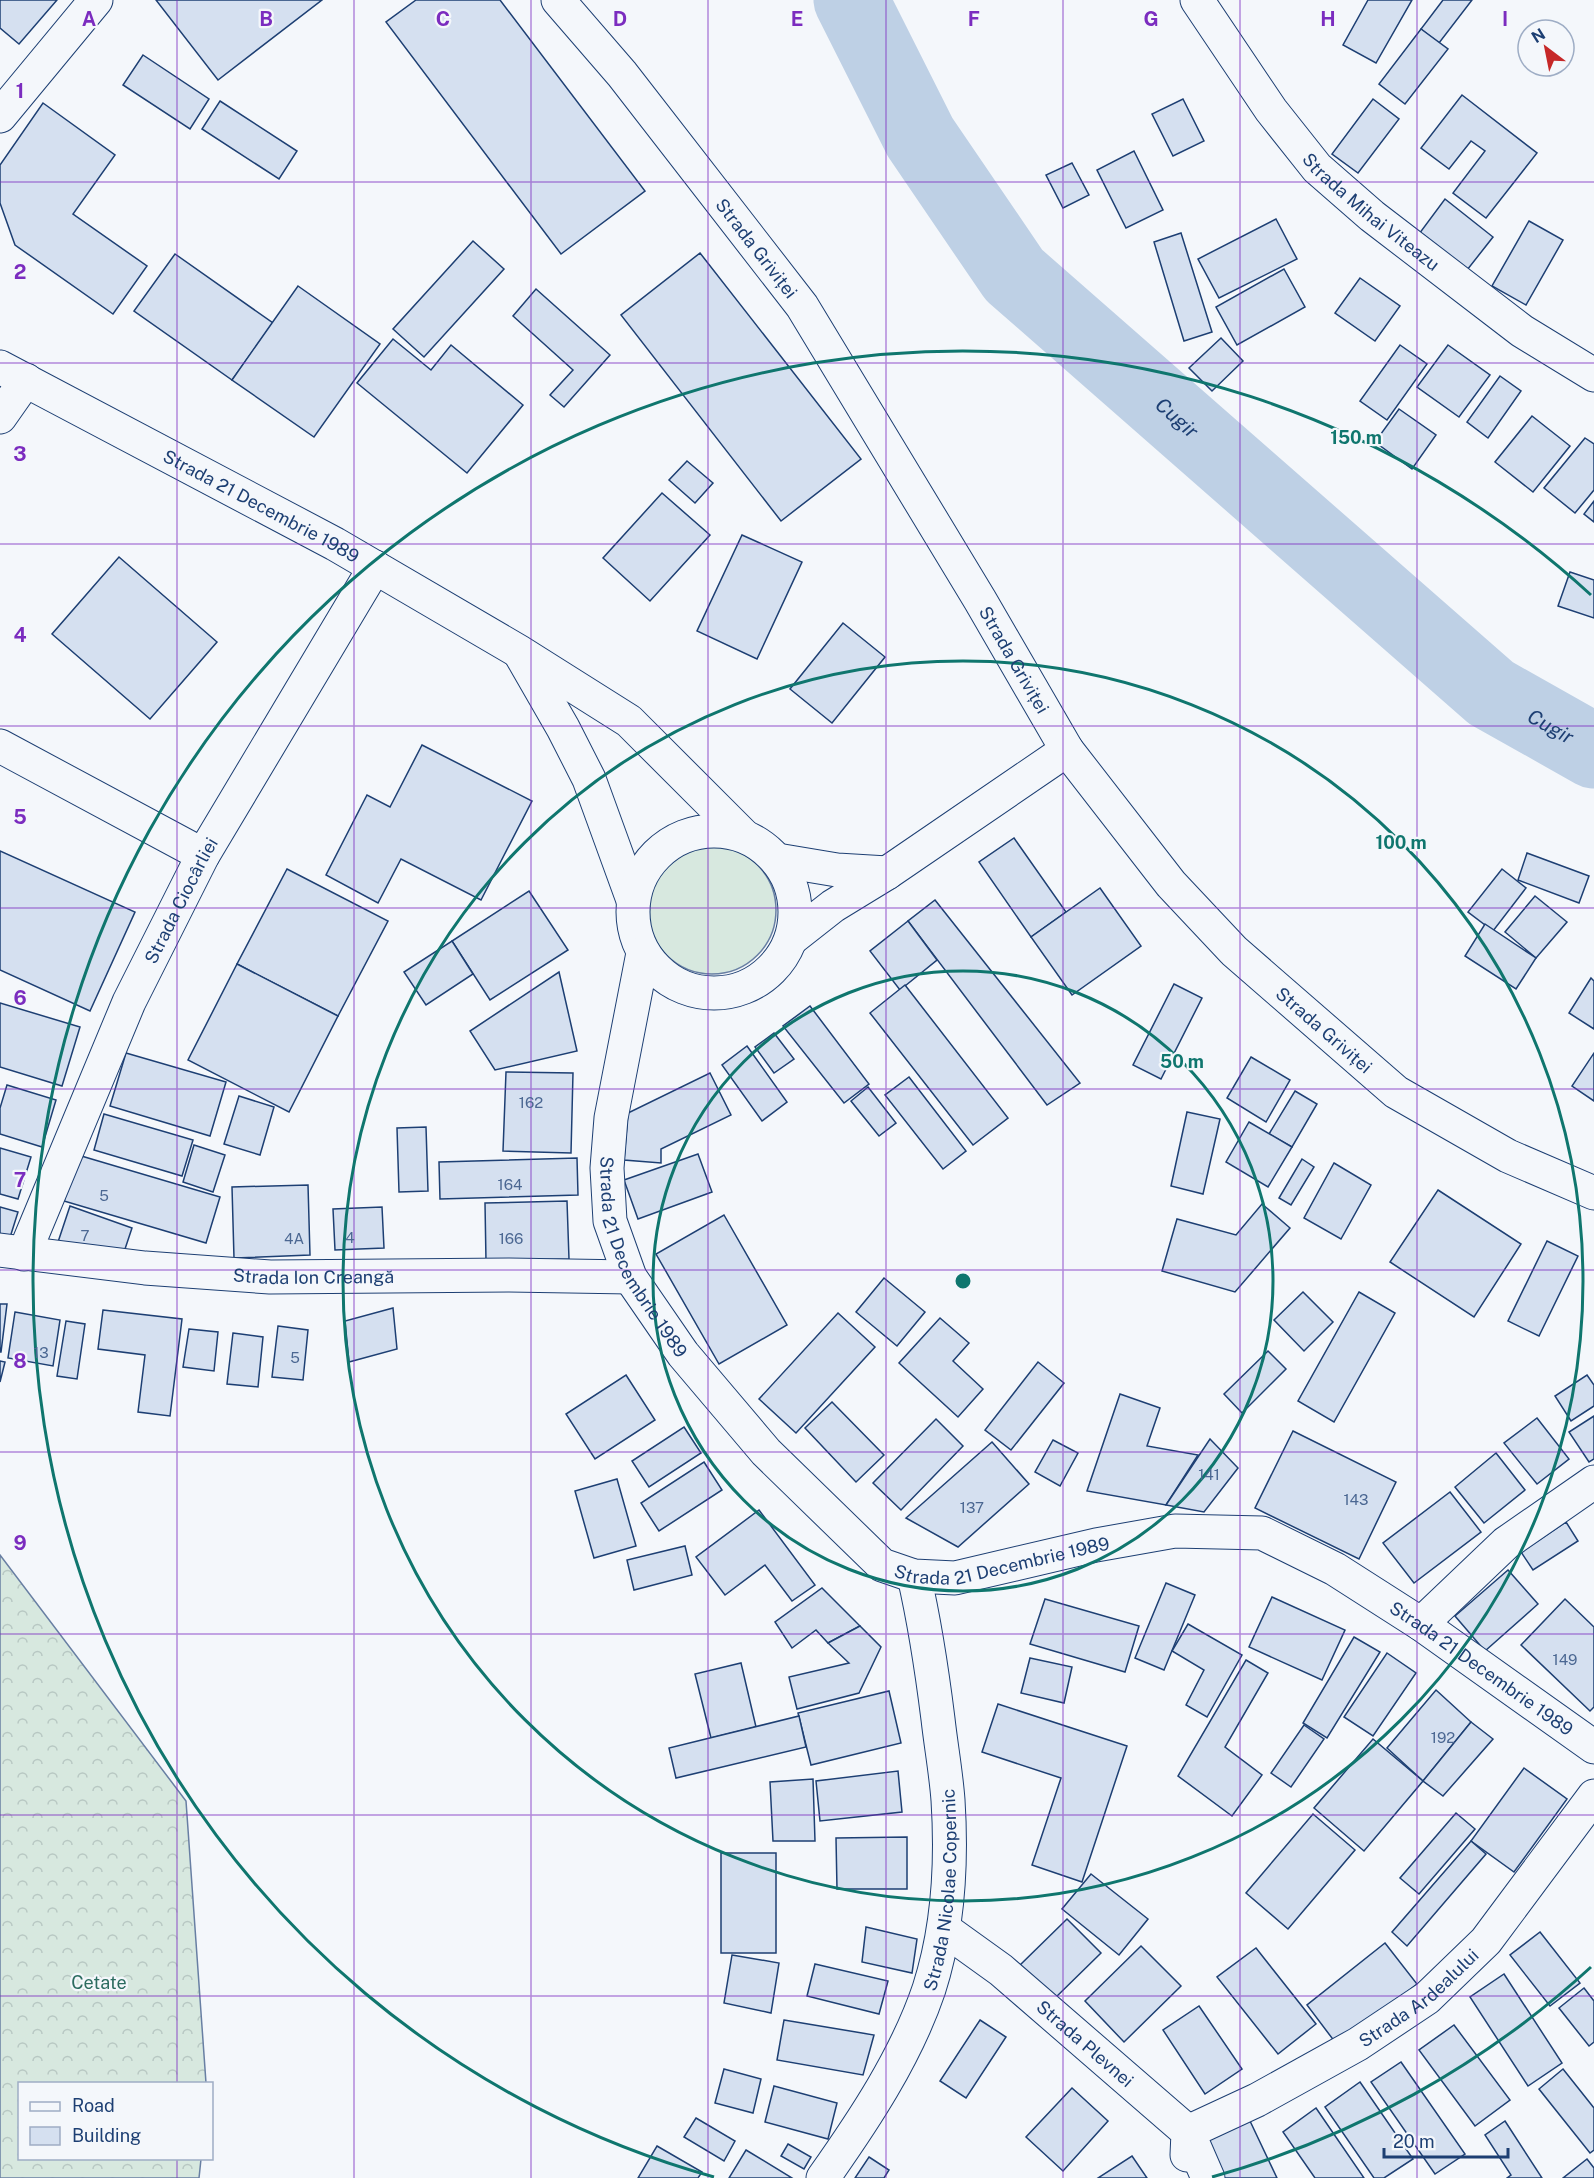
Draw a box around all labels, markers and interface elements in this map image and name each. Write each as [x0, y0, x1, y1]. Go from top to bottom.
text: A [82, 7, 96, 31]
text: B [259, 7, 273, 31]
text: C [436, 7, 450, 31]
text: D [613, 7, 627, 31]
text: E [791, 7, 803, 31]
text: F [968, 7, 980, 31]
text: G [1143, 7, 1159, 31]
text: H [1320, 7, 1336, 31]
text: I [1502, 7, 1508, 31]
north arrow [1516, 18, 1576, 78]
text: N [1528, 24, 1549, 47]
text: 1 [16, 79, 24, 103]
street label: Strada Mihai Viteazu [1298, 148, 1444, 275]
street label: Strada Griviței [712, 194, 802, 302]
text: 2 [14, 260, 26, 284]
water label: Cugir [1151, 393, 1204, 443]
text: 150 m [1330, 427, 1382, 448]
text: 3 [13, 442, 27, 466]
street label: Strada 21 Decembrie 1989 [160, 445, 363, 567]
street label: Strada Griviței [975, 602, 1054, 717]
text: 4 [13, 623, 27, 647]
water label: Cugir [1523, 704, 1578, 749]
text: 5 [13, 805, 27, 829]
text: 100 m [1375, 832, 1427, 853]
street label: Strada Ciocârliei [140, 833, 222, 967]
street label: Strada Griviței [1272, 982, 1377, 1077]
text: 6 [13, 986, 27, 1010]
text: 50 m [1160, 1051, 1204, 1072]
house number: 162 [519, 1094, 543, 1111]
street label: Strada 21 Decembrie 1989 [597, 1155, 692, 1361]
text: 7 [14, 1168, 26, 1192]
house number: 164 [498, 1176, 522, 1193]
house number: 5 [99, 1187, 109, 1204]
house number: 7 [80, 1227, 90, 1244]
house number: 4 [345, 1229, 355, 1246]
house number: 4A [284, 1230, 304, 1247]
house number: 166 [499, 1230, 523, 1247]
street label: Strada Ion Creangă [232, 1264, 394, 1288]
centre of rings [953, 1271, 973, 1291]
house number: 13 [33, 1344, 49, 1361]
text: 8 [13, 1349, 27, 1373]
house number: 5 [290, 1349, 300, 1366]
house number: 141 [1198, 1466, 1220, 1483]
house number: 143 [1344, 1491, 1368, 1508]
house number: 137 [960, 1499, 984, 1516]
text: 9 [13, 1531, 27, 1555]
street label: Strada 21 Decembrie 1989 [892, 1532, 1111, 1588]
street label: Strada 21 Decembrie 1989 [1386, 1597, 1577, 1739]
house number: 149 [1553, 1651, 1577, 1668]
house number: 192 [1431, 1729, 1455, 1746]
street label: Strada Nicolae Copernic [919, 1788, 960, 1993]
street label: Strada Ardealului [1355, 1944, 1482, 2051]
park label: Cetate [71, 1972, 127, 1993]
street label: Strada Plevnei [1033, 1996, 1138, 2091]
legend [18, 2082, 213, 2160]
text: Road [72, 2095, 115, 2116]
scale bar [1384, 2121, 1508, 2159]
text: Building [72, 2125, 141, 2146]
text: 20 m [1393, 2131, 1435, 2152]

